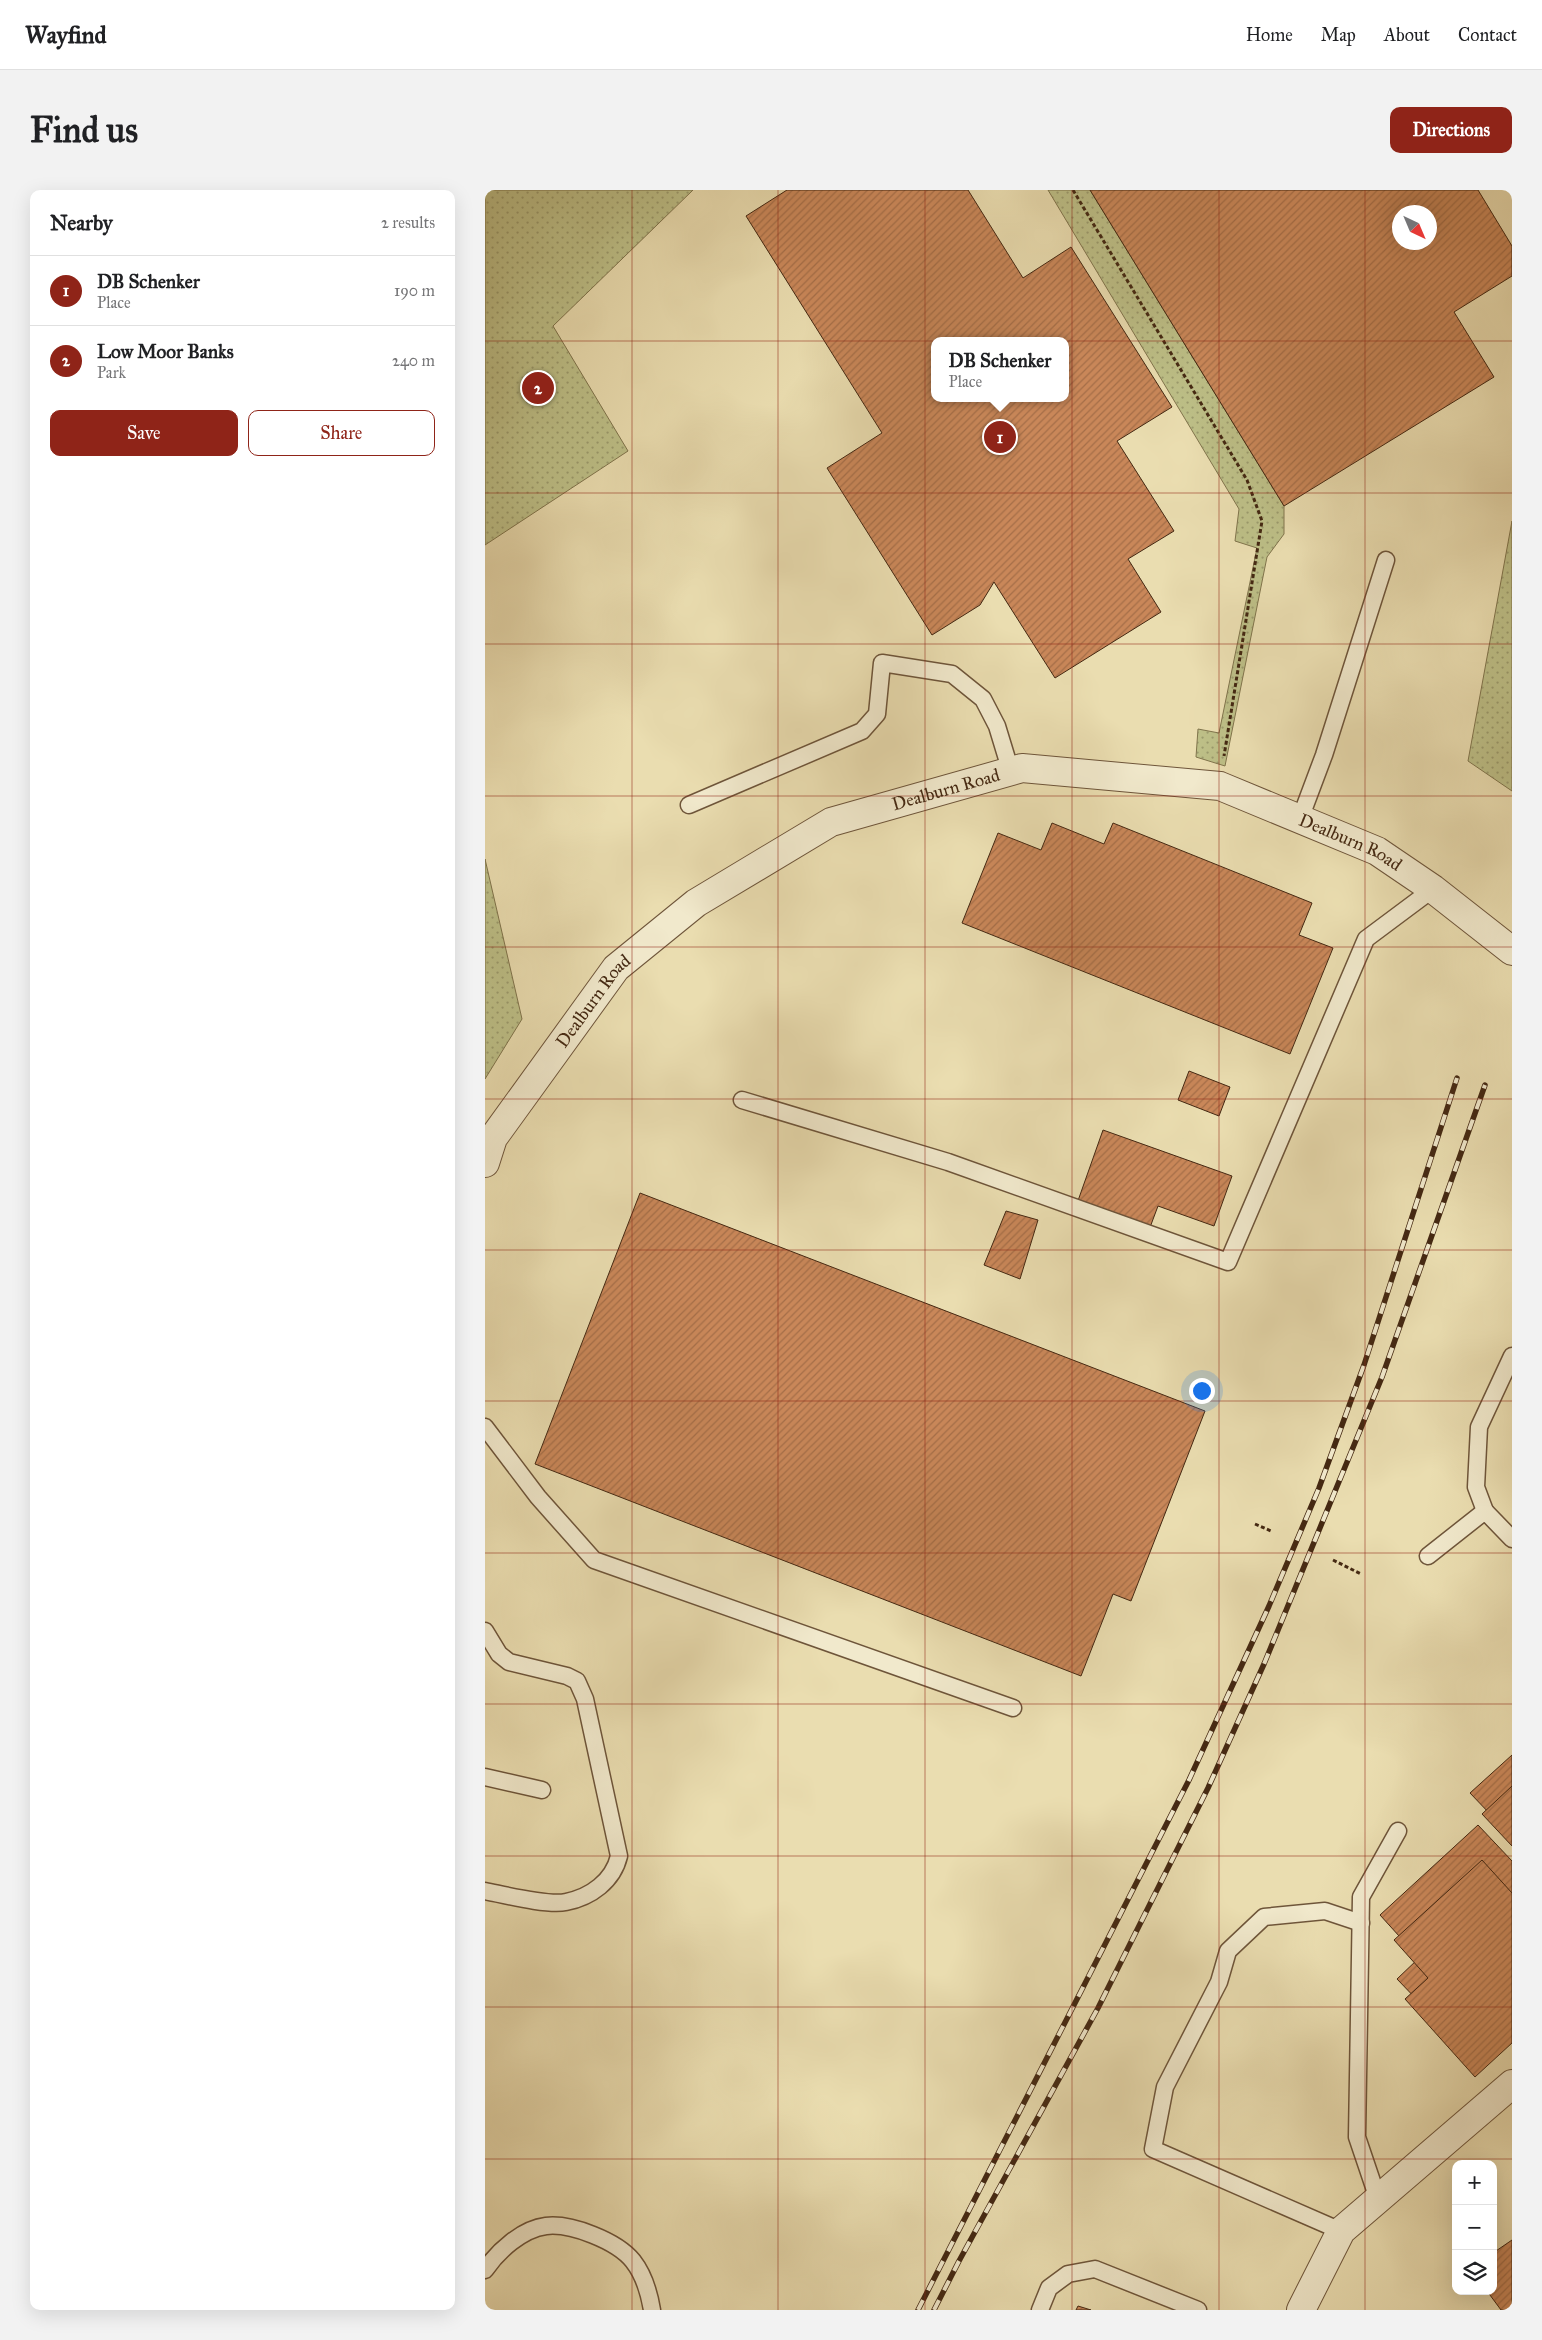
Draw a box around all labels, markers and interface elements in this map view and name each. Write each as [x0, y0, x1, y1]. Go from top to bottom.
text: Wayfind [25, 20, 107, 50]
text: Home [1246, 24, 1293, 46]
text: Map [1321, 24, 1356, 46]
text: About [1384, 24, 1430, 46]
text: Contact [1458, 24, 1517, 46]
button: Directions [1390, 107, 1512, 153]
text: Find us [30, 109, 138, 152]
north arrow [1392, 205, 1437, 250]
text: Nearby [50, 210, 113, 236]
text: 2 results [381, 213, 435, 232]
text: DB Schenker [97, 270, 200, 293]
text: 1 [63, 281, 69, 300]
text: 190 m [394, 281, 435, 300]
text: Place [97, 293, 131, 312]
popup [931, 337, 1069, 402]
text: Low Moor Banks [97, 340, 234, 363]
text: DB Schenker [949, 349, 1051, 372]
text: 2 [62, 351, 70, 370]
text: 240 m [392, 351, 435, 370]
text: Park [97, 363, 126, 382]
pin: 2 [522, 369, 554, 407]
text: Place [949, 372, 982, 391]
button: Save [50, 410, 238, 456]
button: Share [248, 410, 435, 456]
pin: 1 [984, 418, 1016, 456]
street label: Dealburn Road [889, 764, 1002, 815]
street label: Dealburn Road [1296, 809, 1406, 876]
street label: Dealburn Road [551, 950, 635, 1052]
your location [1189, 1378, 1215, 1404]
map controls [1452, 2160, 1497, 2295]
button: + [1452, 2160, 1497, 2205]
button: − [1452, 2205, 1497, 2250]
button: layers [1452, 2250, 1497, 2295]

